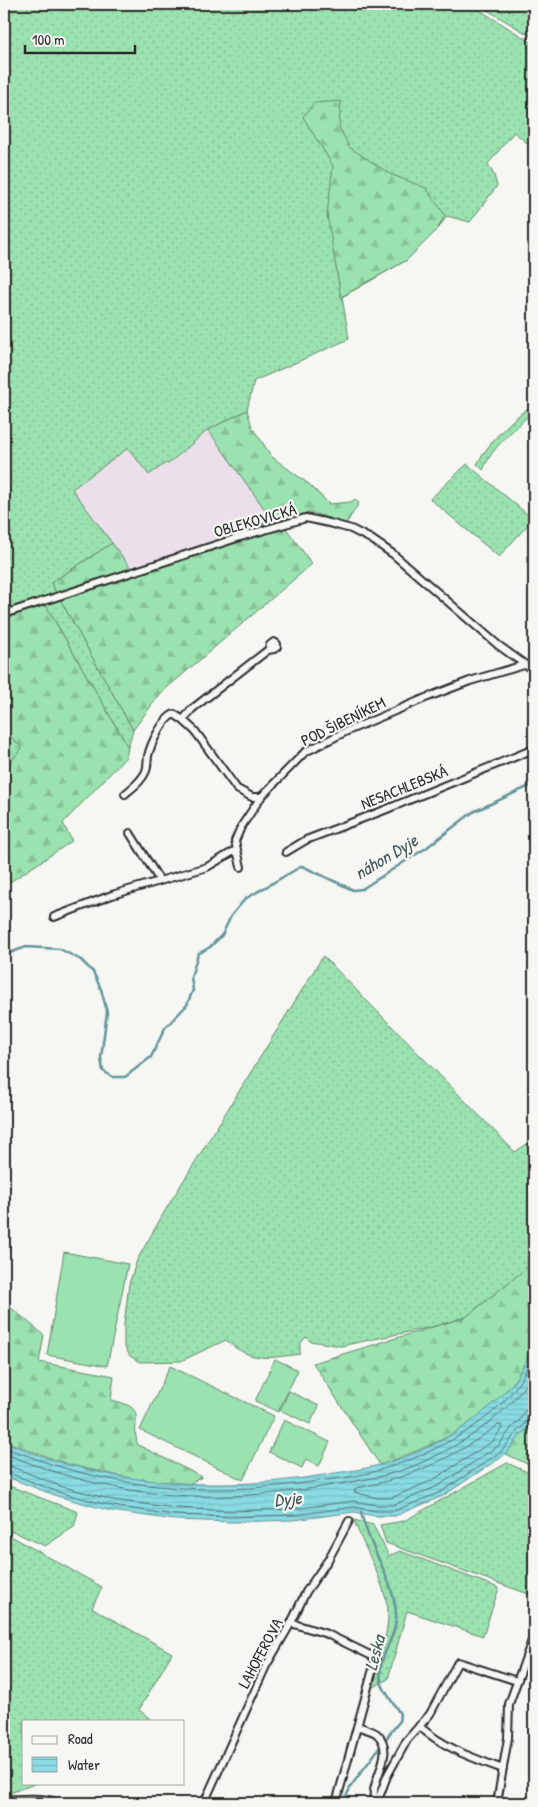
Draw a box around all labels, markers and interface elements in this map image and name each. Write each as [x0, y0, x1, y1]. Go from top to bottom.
scale bar [25, 22, 135, 54]
text: 100 m [32, 29, 65, 50]
street label: OBLEKOVICKÁ [211, 498, 299, 542]
street label: POD ŠIBENÍKEM [297, 691, 389, 751]
street label: NESACHLEBSKÁ [357, 760, 451, 814]
water label: náhon Dyje [349, 827, 423, 885]
water label: Dyje [273, 1485, 304, 1512]
street label: LAHOFEROVA [232, 1614, 288, 1692]
water label: Leska [358, 1631, 392, 1673]
legend [22, 1720, 185, 1784]
text: Road [68, 1728, 93, 1749]
text: Water [68, 1754, 100, 1775]

